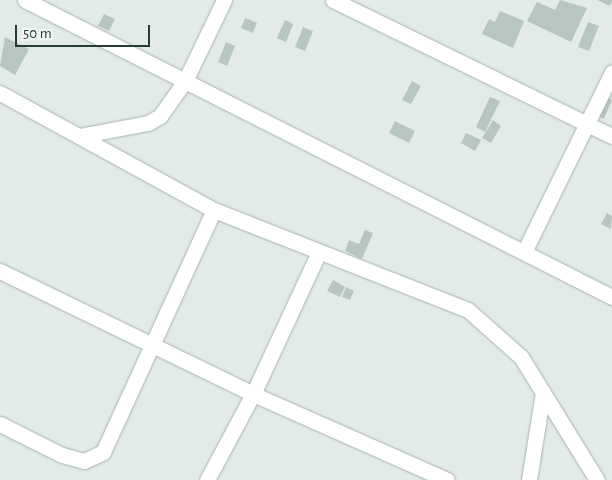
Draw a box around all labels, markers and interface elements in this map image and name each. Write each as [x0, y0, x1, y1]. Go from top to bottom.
scale bar [18, 15, 152, 47]
text: 50 m [23, 26, 52, 41]

